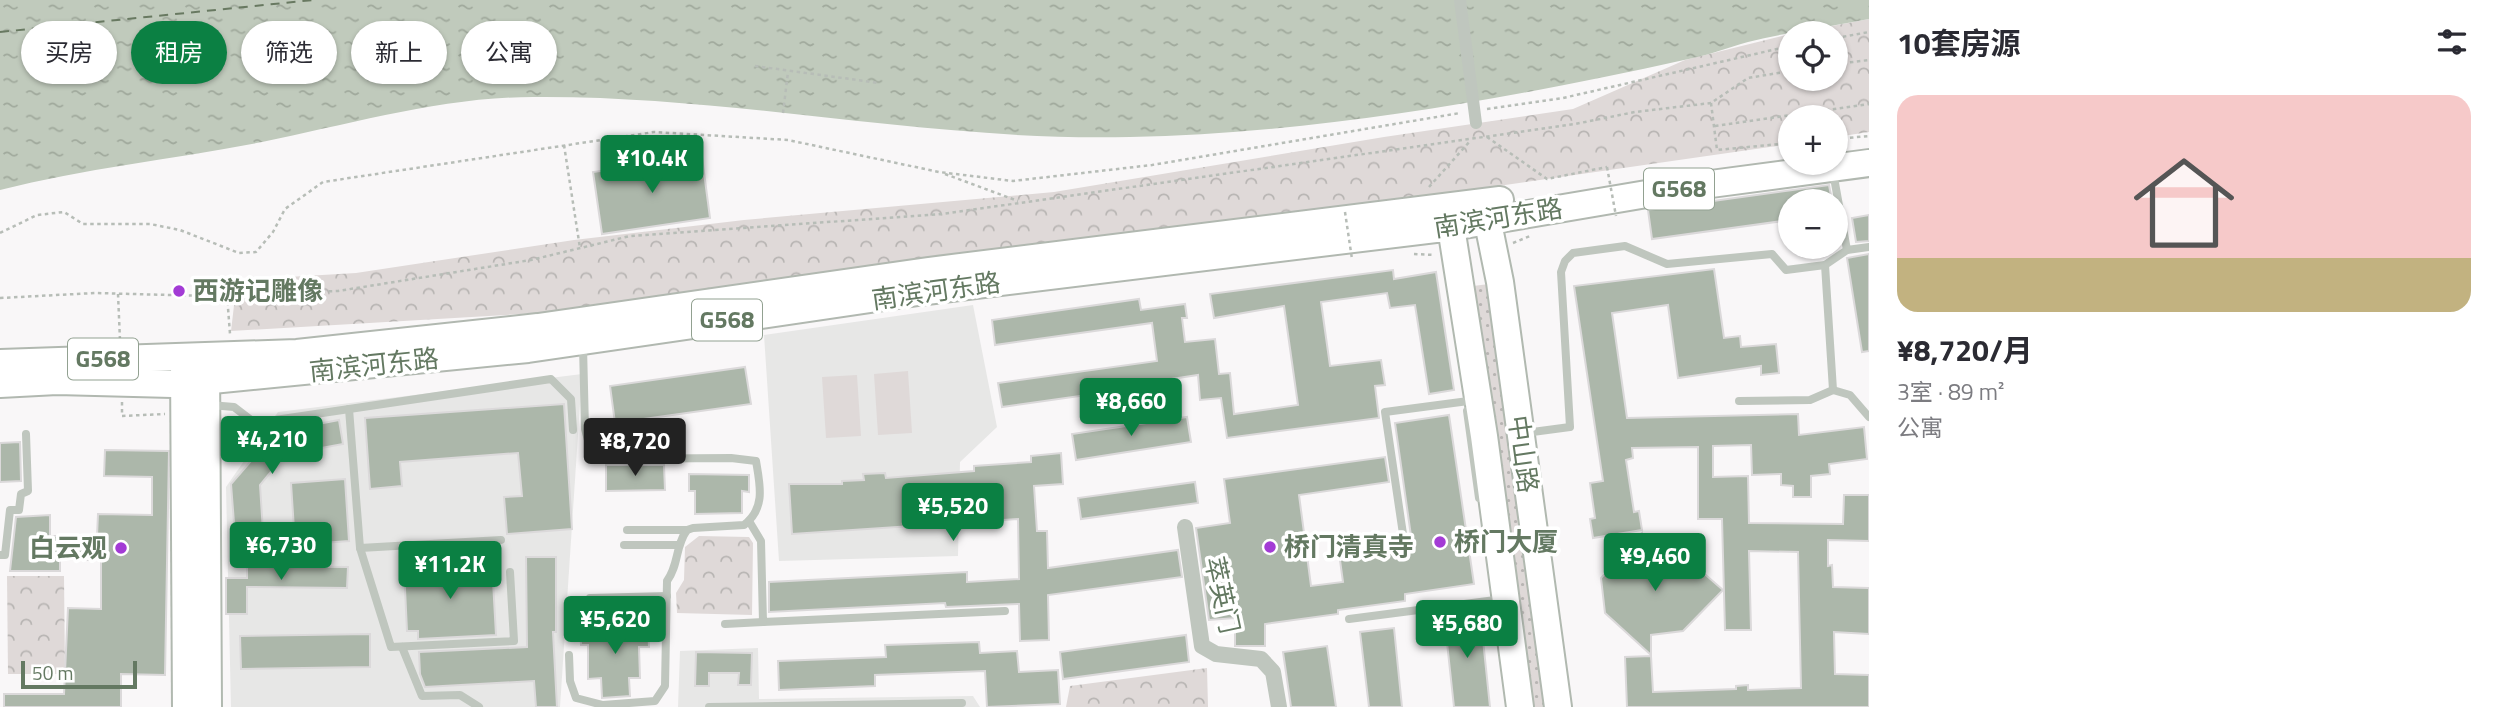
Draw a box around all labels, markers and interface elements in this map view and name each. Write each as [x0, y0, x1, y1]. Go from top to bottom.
text: 10套房源 [1897, 20, 2021, 66]
chip: 买房 [21, 21, 117, 84]
chip: 租房 [131, 21, 227, 84]
chip: 筛选 [241, 21, 337, 84]
chip: 新上 [351, 21, 447, 84]
chip: 公寓 [461, 21, 557, 84]
map controls [1778, 21, 1848, 259]
button: locate [1778, 21, 1848, 91]
icon: filters [2433, 23, 2471, 61]
button: + [1778, 105, 1848, 175]
pin: ¥10.4K [595, 136, 709, 195]
text: ¥10.4K [616, 140, 688, 175]
icon: home [2121, 140, 2247, 266]
road number: G568 [1644, 168, 1714, 210]
street label: 南滨河东路 [1431, 188, 1565, 247]
button: − [1778, 189, 1848, 259]
street label: 南滨河东路 [869, 262, 1003, 319]
place label: 西游记雕像 [193, 271, 323, 310]
marker: 西游记雕像 [171, 283, 187, 299]
road number: G568 [692, 300, 762, 340]
text: ¥8,720/月 [1897, 327, 2033, 373]
road number: G568 [68, 338, 138, 380]
street label: 南滨河东路 [307, 338, 441, 391]
text: 3室 · 89 m² [1897, 374, 2004, 409]
pin: ¥8,660 [1074, 378, 1188, 438]
text: ¥8,660 [1096, 383, 1166, 418]
text: 公寓 [1897, 410, 1943, 445]
street label: 中山路 [1499, 413, 1548, 495]
pin: ¥4,210 [215, 416, 329, 476]
pin: ¥8,720 [578, 419, 692, 478]
text: ¥4,210 [237, 421, 307, 456]
text: ¥8,720 [600, 423, 670, 458]
pin: ¥5,520 [896, 484, 1010, 543]
text: ¥5,520 [918, 488, 988, 523]
pin: ¥6,730 [224, 522, 338, 582]
place label: 桥门大厦 [1454, 522, 1558, 561]
text: ¥6,730 [246, 527, 316, 562]
place label: 桥门清真寺 [1284, 527, 1414, 566]
place label: 白云观 [29, 528, 107, 567]
marker: 桥门大厦 [1432, 534, 1448, 550]
pin: ¥9,460 [1598, 534, 1712, 593]
text: ¥9,460 [1620, 538, 1690, 573]
marker: 桥门清真寺 [1262, 539, 1278, 555]
marker: 白云观 [113, 540, 129, 556]
pin: ¥11.2K [393, 542, 507, 601]
text: ¥11.2K [414, 546, 486, 581]
street label: 萃英门 [1195, 553, 1250, 637]
pin: ¥5,620 [558, 596, 672, 656]
pin: ¥5,680 [1410, 600, 1524, 660]
text: ¥5,620 [580, 601, 650, 636]
text: ¥5,680 [1432, 605, 1502, 640]
scale bar [21, 658, 136, 690]
text: 50 m [32, 658, 73, 687]

